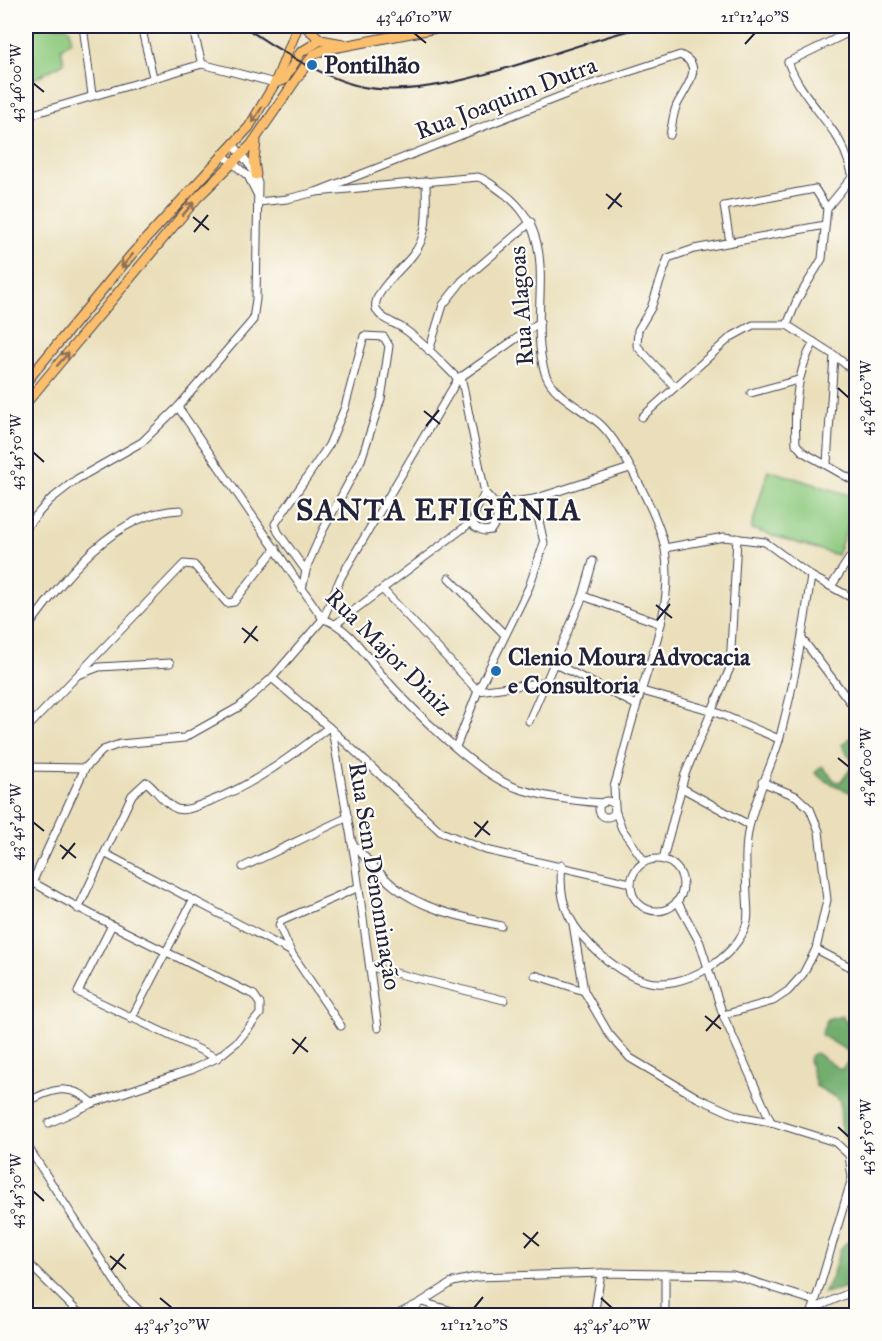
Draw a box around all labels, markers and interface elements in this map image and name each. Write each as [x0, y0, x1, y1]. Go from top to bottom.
text: 43°46'10"W [376, 8, 452, 26]
text: 21°12'40"S [721, 8, 789, 26]
text: 43°46'00"W [7, 43, 25, 122]
street label: Rua Joaquim Dutra [411, 49, 602, 146]
place label: Pontilhão [324, 50, 420, 80]
marker: Pontilhão [305, 58, 319, 72]
one-way arrow [251, 107, 263, 123]
one-way arrow [181, 202, 195, 217]
street label: Rua Alagoas [502, 245, 540, 367]
one-way arrow [120, 253, 133, 269]
one-way arrow [57, 351, 70, 367]
text: 43°46'10"W [857, 360, 875, 436]
text: 43°45'50"W [7, 413, 25, 490]
district label: SANTA EFIGÊNIA [296, 491, 582, 528]
street label: Rua Major Diniz [319, 582, 459, 722]
place label: Clenio Moura Advocacia e Consultoria [508, 642, 751, 700]
marker: Clenio Moura Advocacia e Consultoria [489, 664, 503, 678]
text: 43°46'00"W [857, 727, 875, 806]
street label: Rua Sem Denominação [342, 760, 408, 992]
text: 43°45'40"W [7, 783, 25, 861]
text: 43°45'50"W [857, 1098, 875, 1175]
text: 43°45'30"W [7, 1153, 25, 1228]
text: 43°45'30"W [135, 1316, 210, 1334]
text: 21°12'20"S [440, 1316, 508, 1334]
text: 43°45'40"W [573, 1316, 651, 1334]

